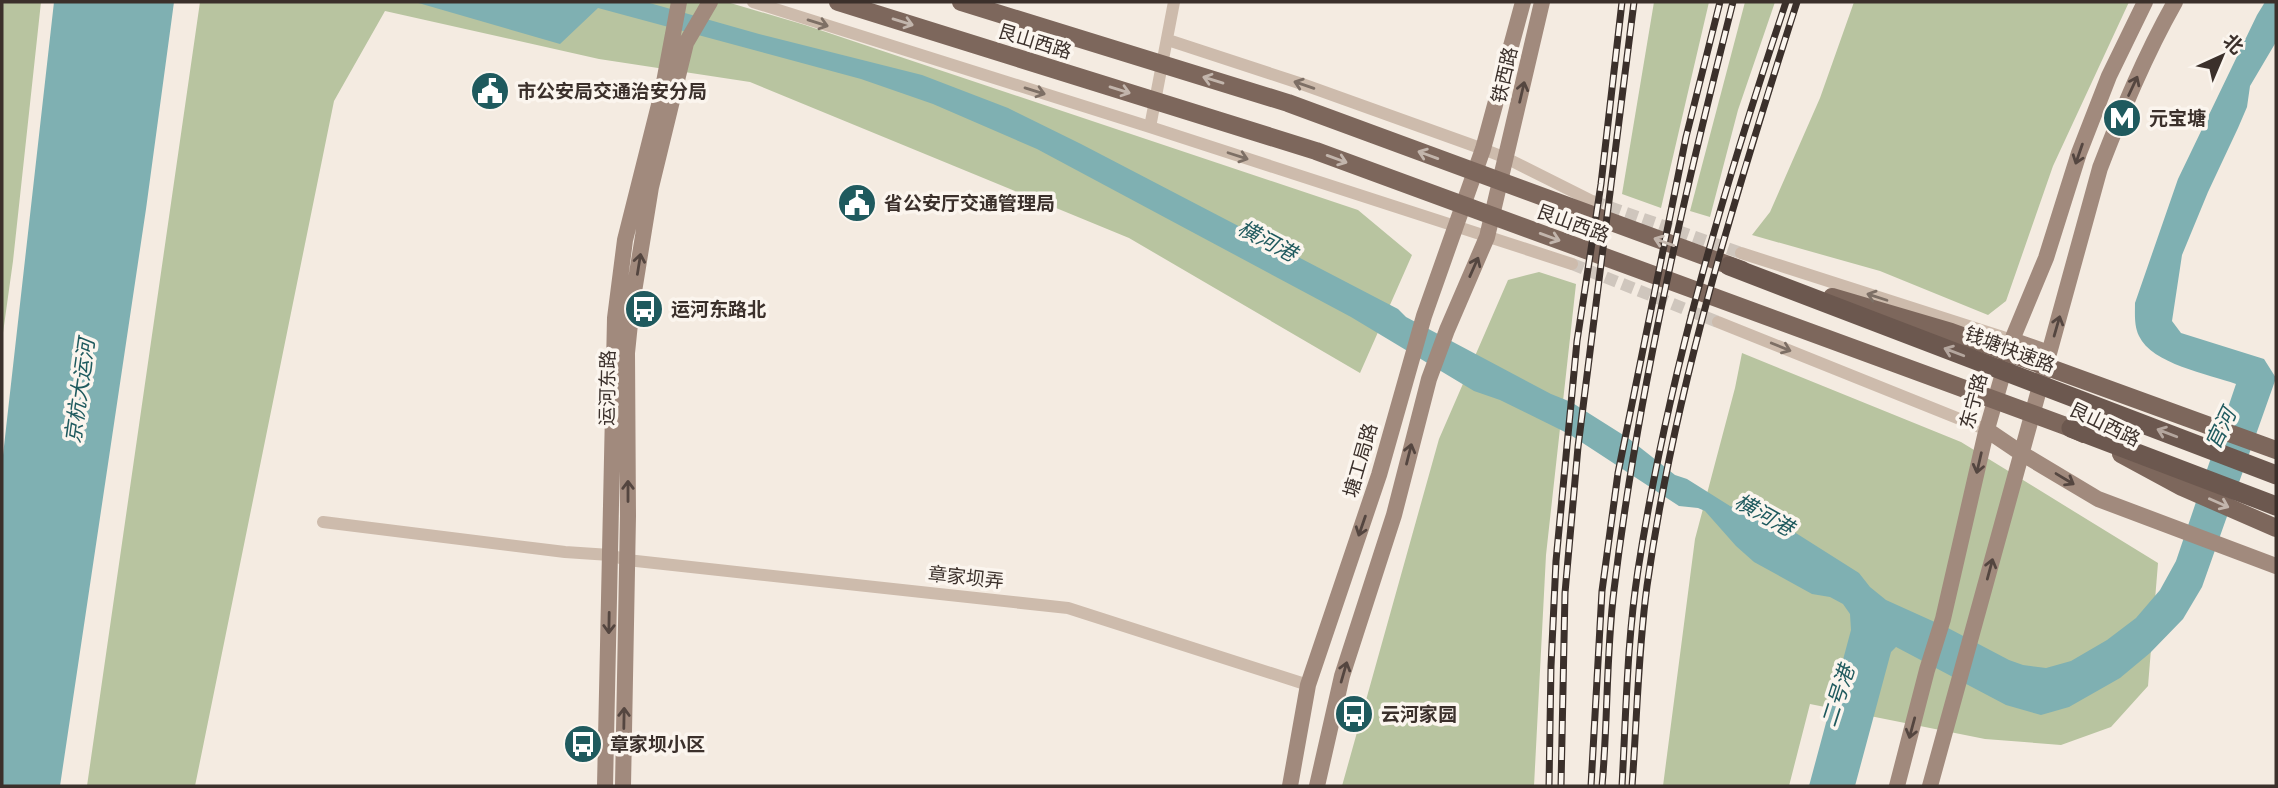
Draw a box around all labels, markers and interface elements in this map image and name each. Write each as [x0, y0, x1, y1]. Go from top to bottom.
one-way arrow [892, 16, 914, 29]
one-way arrow [806, 18, 828, 30]
street label: 艮山西路 [995, 18, 1075, 64]
north arrow [2187, 21, 2257, 91]
text: 北 [2219, 29, 2249, 59]
street label: 铁西路 [1486, 45, 1522, 105]
public building icon: 市公安局交通治安分局 [469, 70, 511, 112]
one-way arrow [1203, 73, 1225, 86]
one-way arrow [2127, 76, 2140, 97]
one-way arrow [1294, 78, 1316, 90]
place label: 市公安局交通治安分局 [517, 79, 707, 103]
one-way arrow [1516, 81, 1529, 103]
one-way arrow [1109, 84, 1131, 97]
one-way arrow [1023, 86, 1045, 98]
metro station icon: 元宝塘 [2101, 97, 2143, 139]
place label: 元宝塘 [2149, 106, 2206, 130]
one-way arrow [2072, 143, 2084, 165]
one-way arrow [1418, 148, 1440, 160]
one-way arrow [1226, 151, 1248, 163]
one-way arrow [1325, 154, 1347, 166]
public building icon: 省公安厅交通管理局 [836, 182, 878, 224]
place label: 省公安厅交通管理局 [884, 191, 1055, 215]
street label: 艮山西路 [1533, 199, 1613, 247]
water label: 横河港 [1234, 214, 1304, 268]
one-way arrow [1539, 232, 1561, 244]
one-way arrow [1654, 235, 1676, 248]
one-way arrow [632, 253, 645, 276]
one-way arrow [1468, 257, 1481, 278]
bus stop icon: 运河东路北 [623, 288, 665, 330]
one-way arrow [1867, 289, 1889, 302]
place label: 运河东路北 [671, 297, 766, 321]
one-way arrow [2051, 315, 2064, 337]
street label: 钱塘快速路 [1961, 321, 2059, 377]
water label: 京杭大运河 [59, 333, 100, 445]
one-way arrow [1770, 342, 1791, 355]
one-way arrow [1944, 344, 1966, 357]
street label: 运河东路 [594, 350, 620, 426]
street label: 东宁路 [1954, 370, 1992, 432]
street label: 艮山西路 [2066, 397, 2144, 451]
water label: 官河 [2199, 400, 2243, 453]
street label: 塘工局路 [1338, 420, 1382, 500]
one-way arrow [2156, 425, 2178, 438]
one-way arrow [1403, 443, 1416, 466]
one-way arrow [1972, 452, 1985, 474]
one-way arrow [2054, 473, 2074, 487]
one-way arrow [621, 479, 635, 502]
water label: 横河港 [1731, 487, 1801, 542]
one-way arrow [2208, 497, 2229, 510]
one-way arrow [1354, 515, 1367, 537]
one-way arrow [1984, 558, 1997, 581]
street label: 章家坝弄 [927, 561, 1005, 593]
one-way arrow [602, 611, 615, 634]
water label: 二号港 [1815, 659, 1860, 730]
one-way arrow [1338, 661, 1351, 683]
bus stop icon: 云河家园 [1333, 693, 1375, 735]
place label: 云河家园 [1381, 702, 1457, 726]
one-way arrow [617, 707, 631, 730]
one-way arrow [1905, 716, 1918, 739]
bus stop icon: 章家坝小区 [562, 723, 604, 765]
place label: 章家坝小区 [610, 732, 705, 756]

